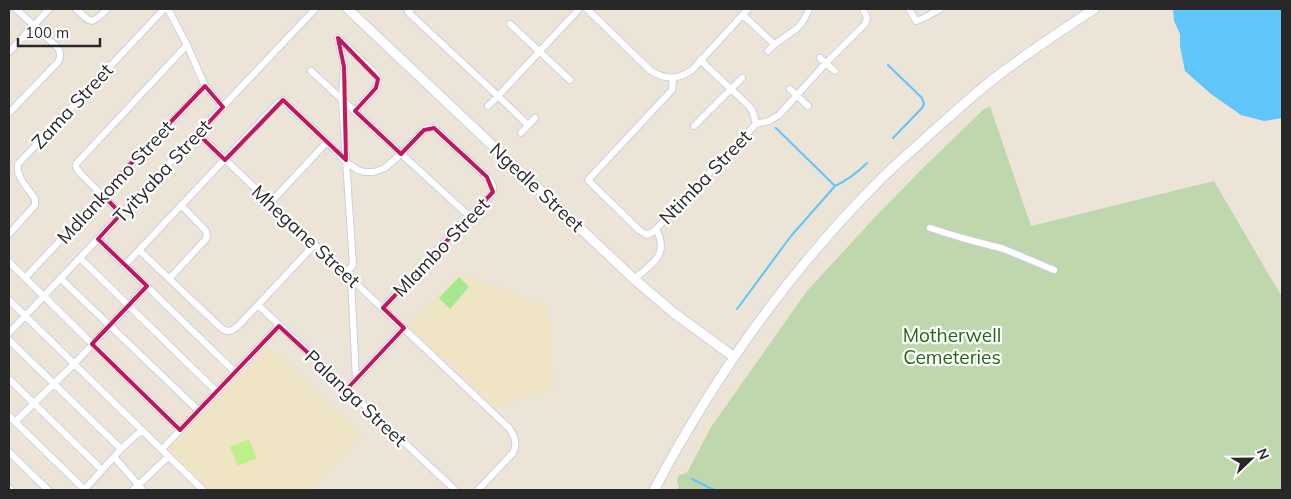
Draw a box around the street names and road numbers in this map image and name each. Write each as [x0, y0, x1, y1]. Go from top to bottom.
street label: Zama Street [26, 58, 118, 154]
street label: Tyityaba Street [108, 114, 216, 228]
street label: Mdlankomo Street [52, 115, 179, 249]
street label: Ntimba Street [654, 124, 756, 229]
street label: Ngedle Street [485, 137, 589, 237]
street label: Mhegane Street [247, 180, 365, 293]
street label: Mlambo Street [388, 192, 495, 302]
street label: Palanga Street [300, 345, 412, 452]

